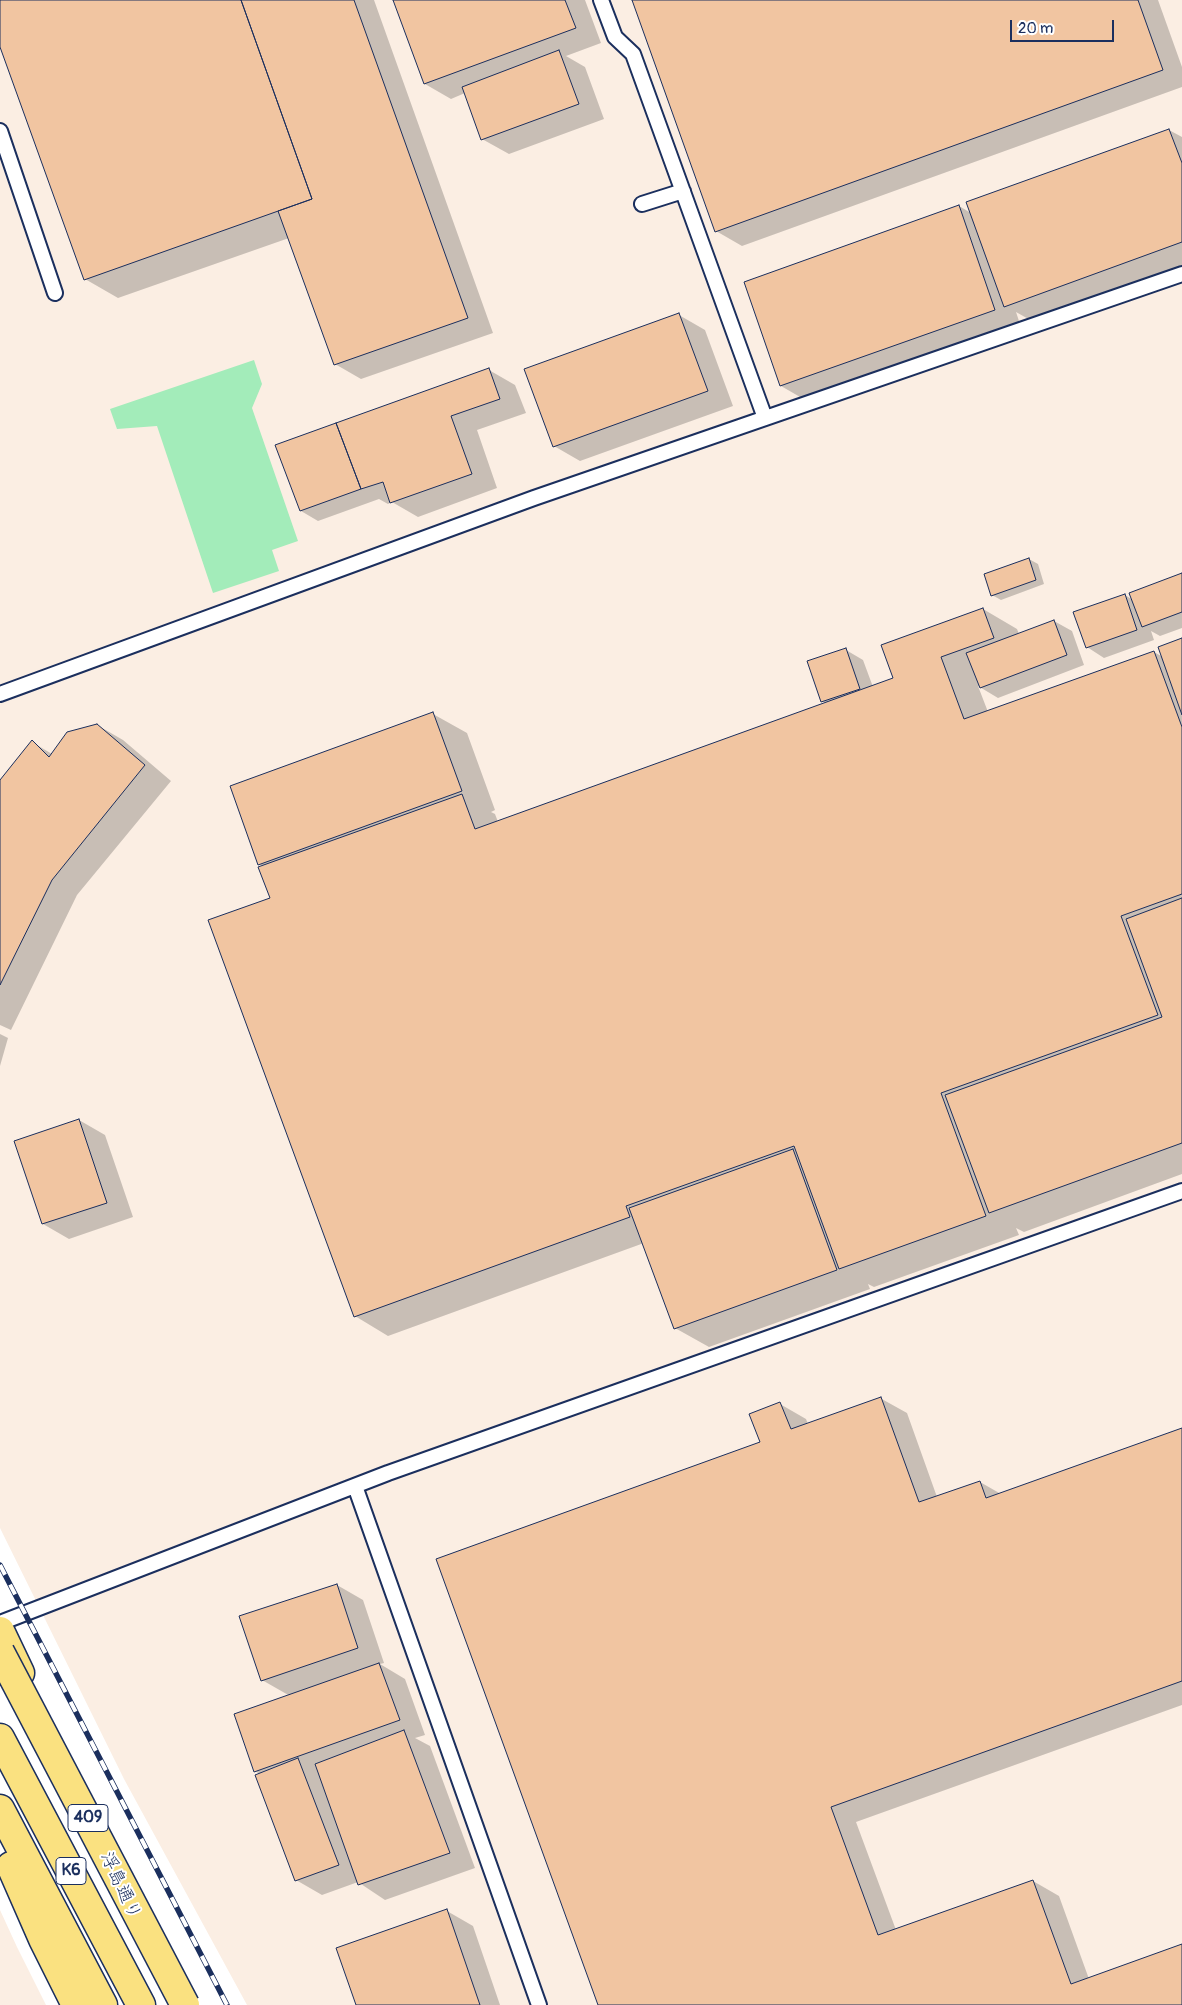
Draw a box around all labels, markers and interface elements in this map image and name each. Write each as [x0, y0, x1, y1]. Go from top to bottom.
scale bar [1012, 10, 1116, 42]
text: 20 m [1018, 19, 1053, 38]
road number: 409 [68, 1805, 108, 1832]
street label: 浮島通り [95, 1849, 145, 1923]
road number: K6 [56, 1858, 86, 1884]

